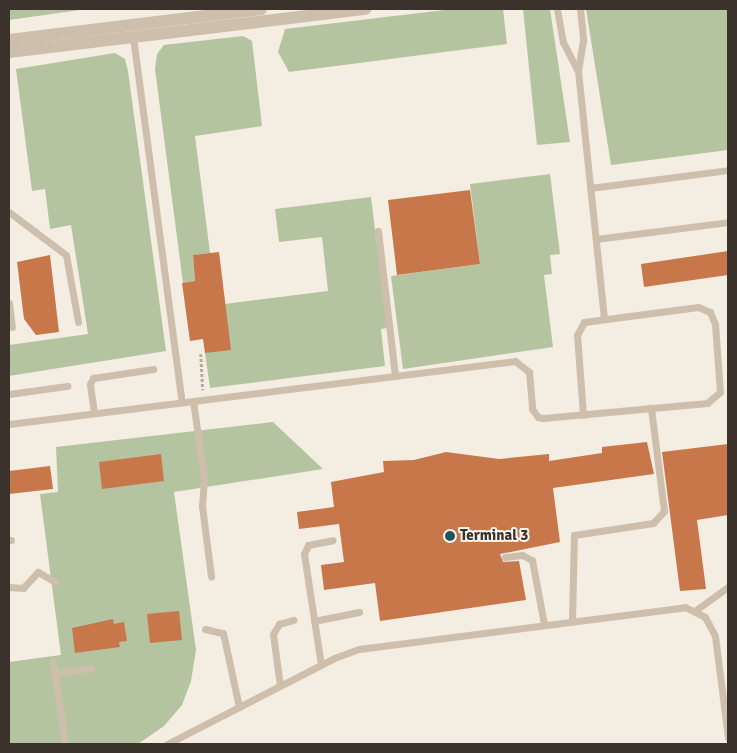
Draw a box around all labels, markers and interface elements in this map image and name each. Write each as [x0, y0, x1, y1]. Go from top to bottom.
place label: Terminal 3 [460, 527, 528, 545]
marker: Terminal 3 [444, 530, 456, 542]

